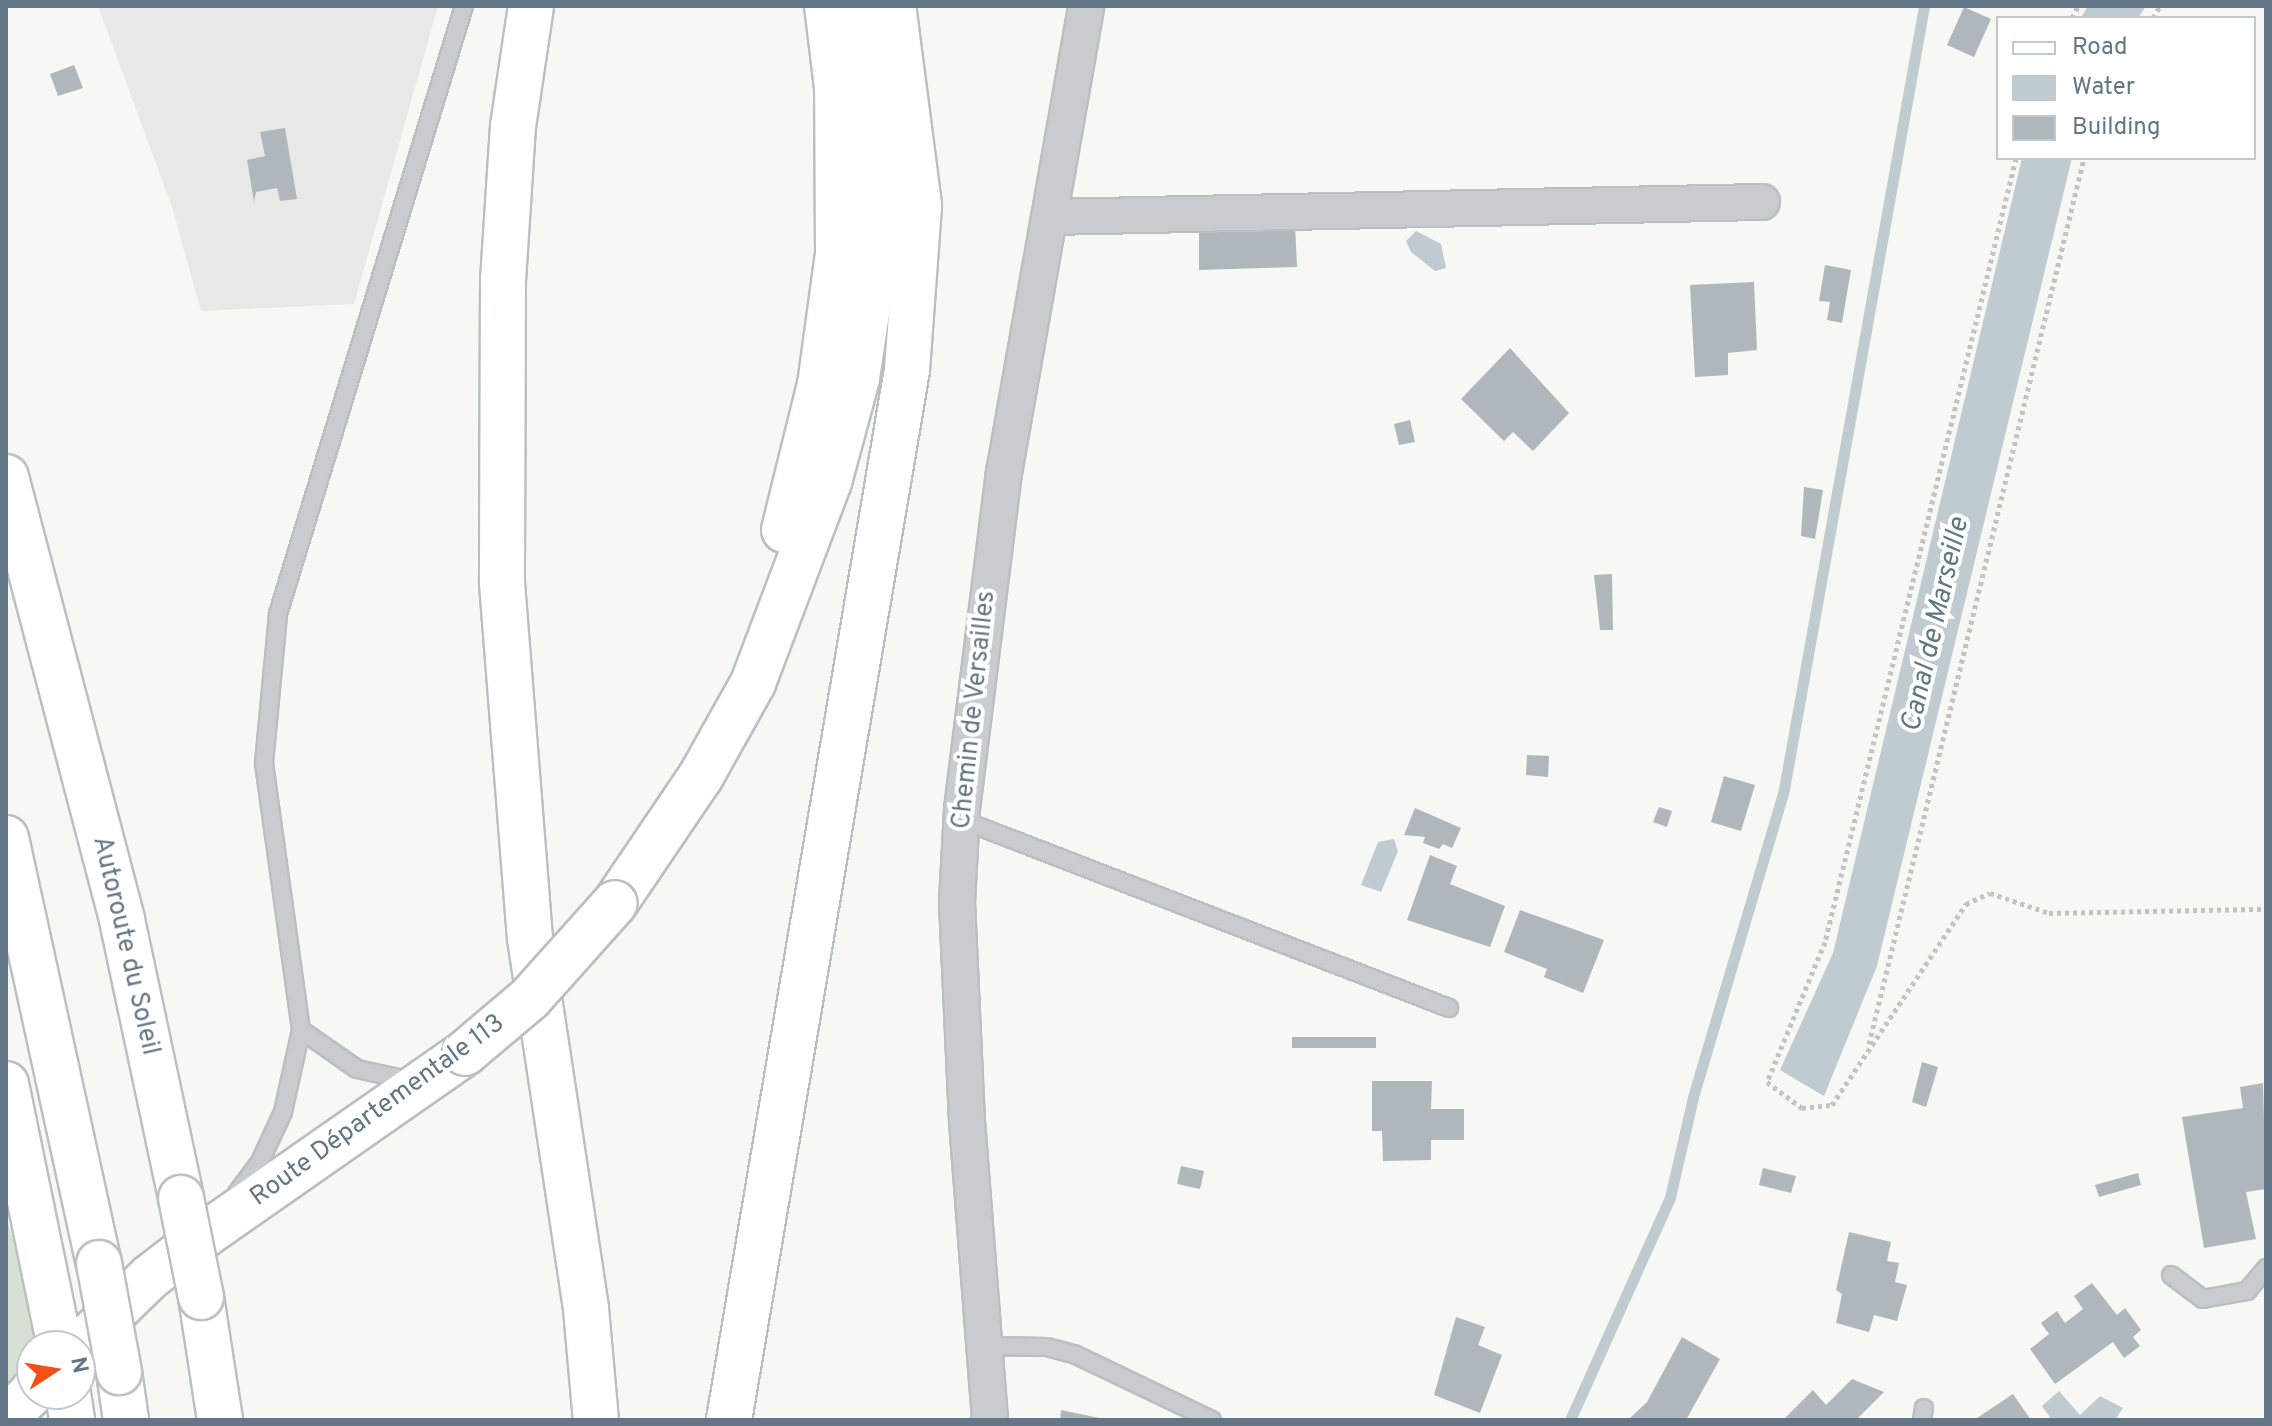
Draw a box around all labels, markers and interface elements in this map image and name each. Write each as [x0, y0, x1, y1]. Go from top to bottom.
legend [1996, 16, 2256, 160]
text: Road [2072, 33, 2128, 63]
text: Water [2072, 73, 2135, 103]
text: Building [2072, 113, 2161, 143]
water label: Canal de Marseille [1895, 515, 1977, 735]
street label: Chemin de Versailles [947, 589, 1003, 831]
street label: Autoroute du Soleil [85, 834, 165, 1058]
street label: Route Départementale 113 [245, 1008, 511, 1214]
north arrow [16, 1330, 96, 1410]
text: N [63, 1355, 93, 1376]

